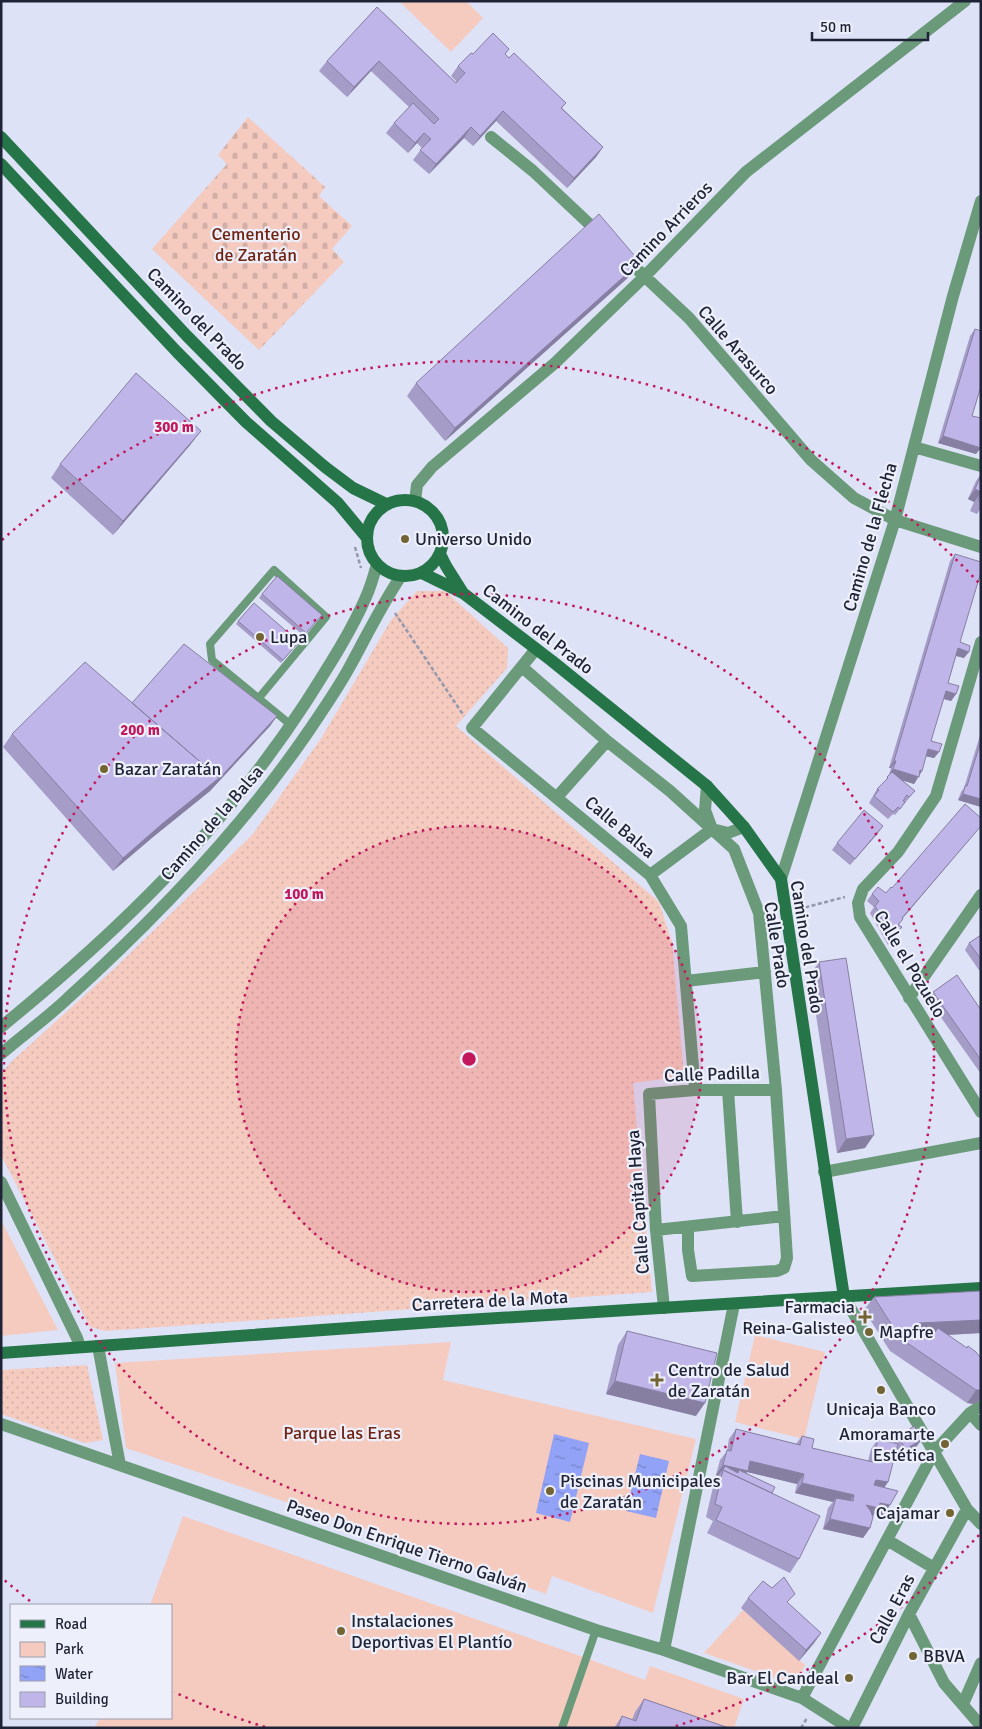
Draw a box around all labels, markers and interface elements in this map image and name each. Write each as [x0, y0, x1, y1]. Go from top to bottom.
scale bar [812, 10, 928, 42]
text: 50 m [820, 18, 851, 36]
street label: Camino Arrieros [615, 177, 717, 281]
park label: Cementerio de Zaratán [211, 223, 301, 266]
street label: Camino del Prado [142, 263, 252, 375]
street label: Calle Arasurco [693, 301, 783, 399]
text: 300 m [154, 418, 194, 436]
street label: Camino de la Flecha [838, 460, 902, 614]
place label: Universo Unido [415, 528, 532, 550]
marker: Universo Unido [399, 533, 411, 545]
street label: Camino del Prado [478, 579, 598, 679]
place label: Lupa [270, 626, 307, 648]
marker: Lupa [254, 631, 266, 643]
text: 200 m [120, 721, 160, 739]
place label: Bazar Zaratán [114, 758, 221, 780]
street label: Camino de la Balsa [156, 761, 268, 885]
marker: Bazar Zaratán [98, 763, 110, 775]
street label: Calle Balsa [580, 791, 660, 863]
street label: Camino del Prado [786, 879, 828, 1015]
text: 100 m [284, 885, 324, 903]
street label: Calle Prado [759, 900, 795, 990]
street label: Calle el Pozuelo [869, 906, 951, 1022]
centre of rings [460, 1050, 478, 1068]
street label: Calle Padilla [664, 1061, 760, 1087]
street label: Calle Capitán Haya [622, 1129, 654, 1275]
street label: Carretera de la Mota [411, 1286, 569, 1316]
place label: Farmacia Reina-Galisteo [742, 1296, 855, 1339]
marker: Farmacia Reina-Galisteo [859, 1311, 871, 1323]
place label: Mapfre [879, 1321, 934, 1343]
marker: Mapfre [863, 1326, 875, 1338]
place label: Centro de Salud de Zaratán [668, 1359, 790, 1402]
marker: Centro de Salud de Zaratán [650, 1373, 664, 1387]
marker: Unicaja Banco [875, 1384, 887, 1396]
place label: Unicaja Banco [826, 1398, 936, 1420]
park label: Parque las Eras [283, 1422, 401, 1444]
place label: Amoramarte Estética [839, 1423, 935, 1466]
marker: Amoramarte Estética [939, 1438, 951, 1450]
place label: Piscinas Municipales de Zaratán [560, 1470, 721, 1513]
marker: Piscinas Municipales de Zaratán [544, 1485, 556, 1497]
street label: Paseo Don Enrique Tierno Galván [284, 1494, 530, 1598]
place label: Cajamar [876, 1502, 940, 1524]
marker: Cajamar [944, 1507, 956, 1519]
street label: Calle Eras [864, 1570, 920, 1648]
legend [10, 1604, 172, 1719]
place label: Instalaciones Deportivas El Plantío [351, 1610, 512, 1653]
text: Road [55, 1615, 87, 1633]
marker: Instalaciones Deportivas El Plantío [335, 1625, 347, 1637]
text: Park [55, 1640, 84, 1658]
place label: BBVA [923, 1645, 965, 1667]
marker: BBVA [907, 1650, 919, 1662]
text: Water [55, 1665, 93, 1683]
place label: Bar El Candeal [726, 1667, 839, 1689]
marker: Bar El Candeal [843, 1672, 855, 1684]
text: Building [55, 1690, 109, 1708]

